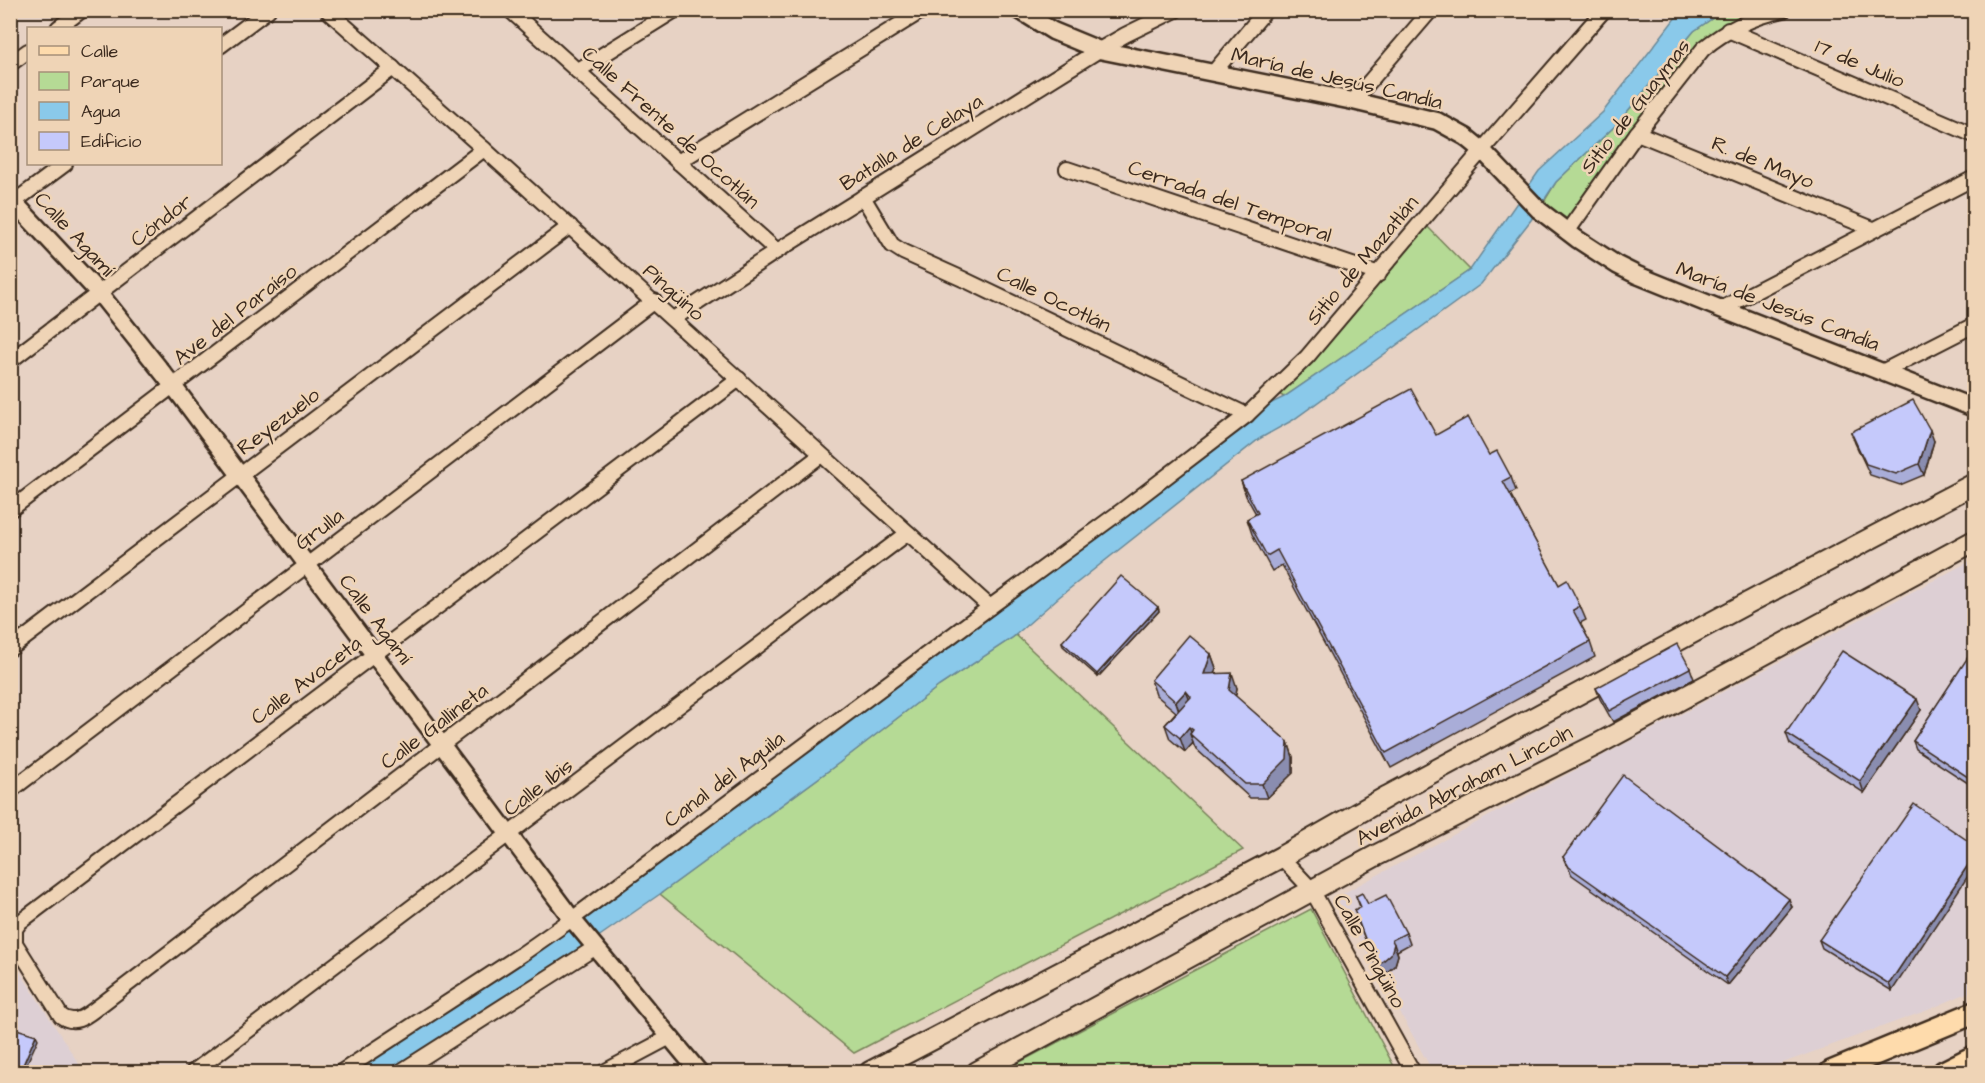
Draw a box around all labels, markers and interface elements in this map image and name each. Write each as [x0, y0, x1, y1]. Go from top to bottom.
legend [27, 27, 222, 165]
street label: 17 de Julio [1811, 32, 1909, 95]
street label: Sitio de Guaymas [1573, 33, 1699, 181]
text: Calle [81, 39, 119, 64]
street label: Calle Frente de Ocotlán [575, 39, 766, 215]
street label: María de Jesús Candía [1229, 40, 1446, 117]
text: Parque [81, 69, 140, 94]
street label: Batalla de Celaya [834, 87, 990, 200]
text: Agua [81, 99, 120, 125]
text: Edificio [81, 129, 141, 154]
street label: R. de Mayo [1706, 129, 1819, 198]
street label: Cerrada del Temporal [1124, 153, 1336, 251]
street label: Calle Agamí [26, 186, 122, 285]
street label: Cóndor [124, 187, 199, 254]
street label: Sitio de Mazatlán [1299, 189, 1425, 331]
street label: María de Jesús Candía [1672, 254, 1884, 359]
street label: Ave del Paraíso [167, 257, 303, 372]
street label: Pingüino [635, 257, 711, 330]
street label: Calle Ocotlán [992, 259, 1116, 340]
street label: Reyezuelo [231, 381, 327, 464]
street label: Grulla [289, 501, 350, 557]
street label: Calle Agamí [330, 568, 420, 672]
street label: Calle Avoceta [245, 629, 368, 732]
street label: Calle Gallineta [374, 676, 494, 776]
street label: Avenida Abraham Lincoln [1351, 718, 1578, 853]
street label: Canal del Aguila [658, 724, 792, 836]
street label: Calle Ibis [497, 752, 579, 823]
street label: Calle Pingüino [1325, 889, 1413, 1014]

